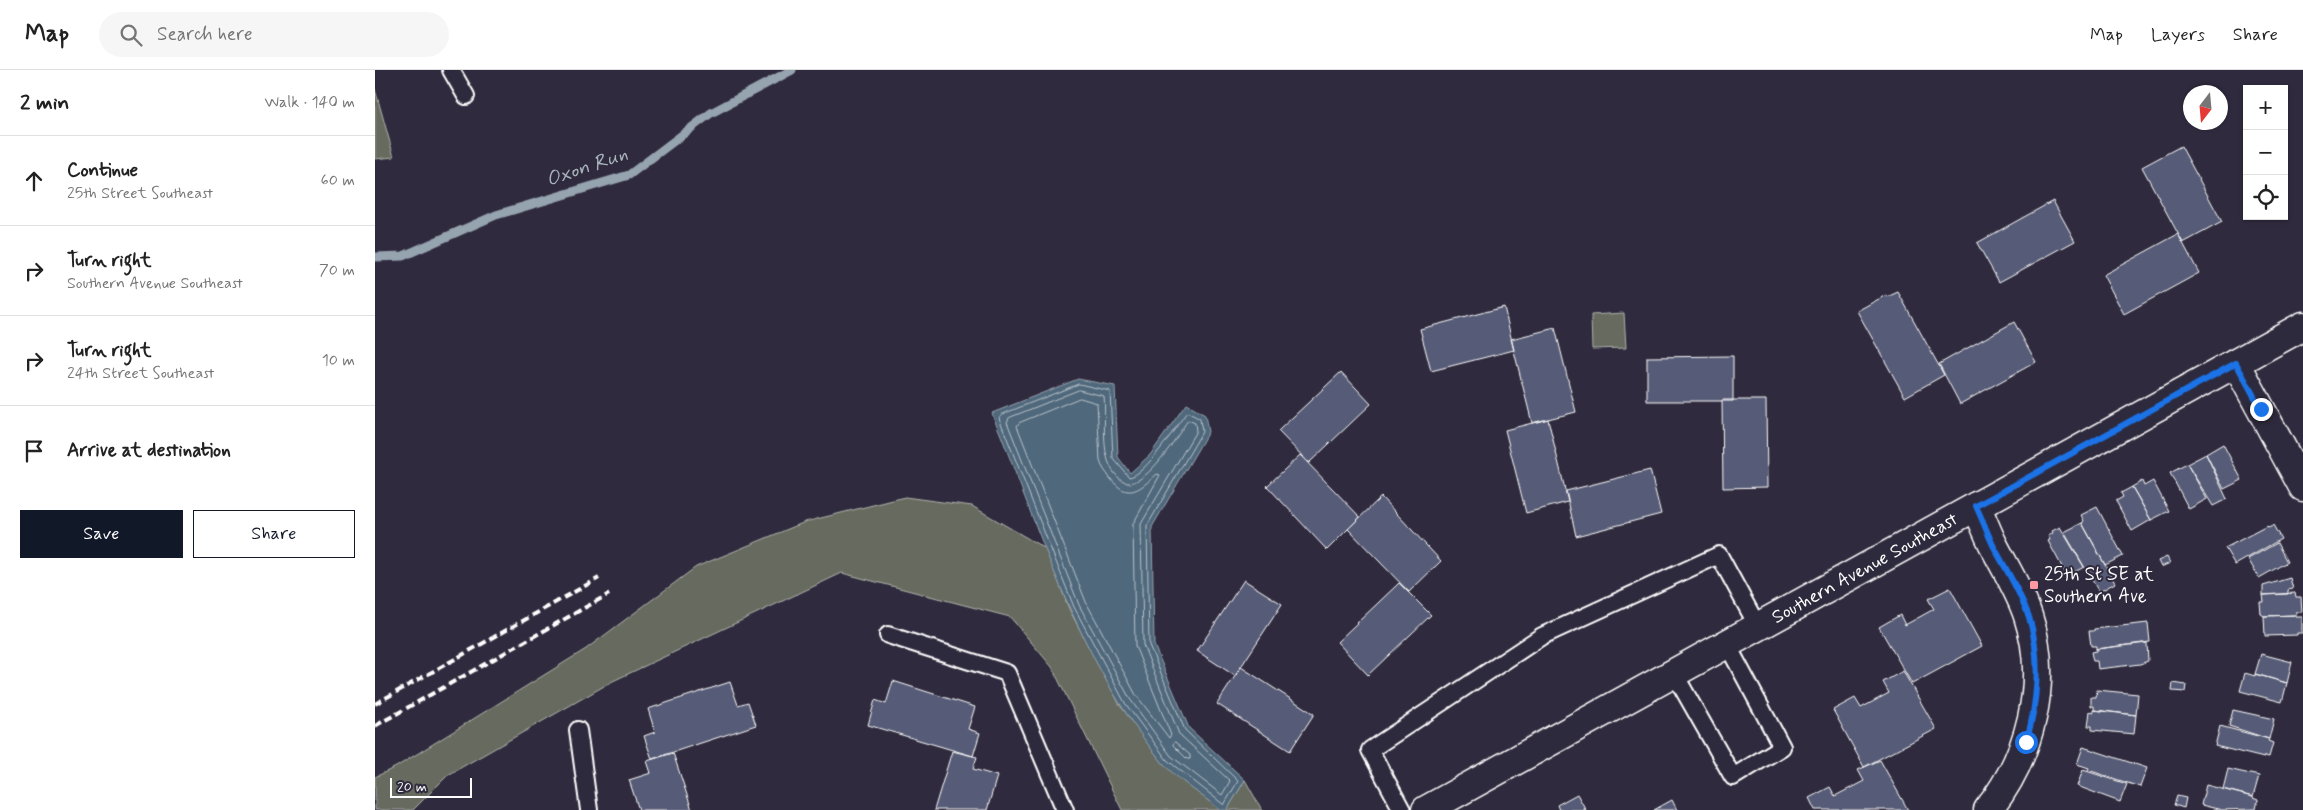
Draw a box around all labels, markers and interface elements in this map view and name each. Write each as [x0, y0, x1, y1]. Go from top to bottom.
search box [99, 12, 449, 57]
text: Map [25, 19, 69, 50]
icon: search [117, 21, 145, 49]
text: Search here [157, 22, 253, 47]
text: Map [2090, 23, 2123, 47]
text: Layers [2151, 23, 2205, 47]
text: Share [2233, 23, 2278, 47]
north arrow [2183, 85, 2228, 130]
map controls [2243, 85, 2288, 220]
button: + [2243, 85, 2288, 130]
text: 2 min [20, 89, 69, 117]
text: Walk · 140 m [265, 92, 355, 113]
button: − [2243, 130, 2288, 175]
water label: Oxon Run [543, 140, 631, 194]
text: Continue [67, 158, 138, 183]
icon: ahead [20, 167, 48, 195]
text: 60 m [321, 170, 355, 191]
button: locate [2243, 175, 2288, 220]
text: 25th Street Southeast [67, 183, 213, 204]
text: Turn right [67, 248, 151, 273]
icon: right [20, 257, 48, 285]
text: 70 m [319, 260, 355, 281]
text: Southern Avenue Southeast [67, 273, 243, 294]
text: Turn right [67, 338, 151, 363]
icon: right [20, 347, 48, 375]
text: 10 m [322, 350, 355, 371]
text: 24th Street Southeast [67, 363, 214, 384]
route end [2250, 398, 2273, 421]
icon: arrive [20, 437, 48, 465]
text: Arrive at destination [67, 438, 231, 463]
street label: Southern Avenue Southeast [1767, 506, 1962, 629]
button: Save [20, 510, 183, 558]
button: Share [193, 510, 355, 558]
place label: 25th St SE at Southern Ave [2044, 562, 2154, 609]
marker: 25th St SE at Southern Ave [2028, 579, 2040, 591]
route start [2015, 731, 2038, 754]
scale bar [390, 775, 473, 798]
text: 20 m [397, 778, 427, 796]

